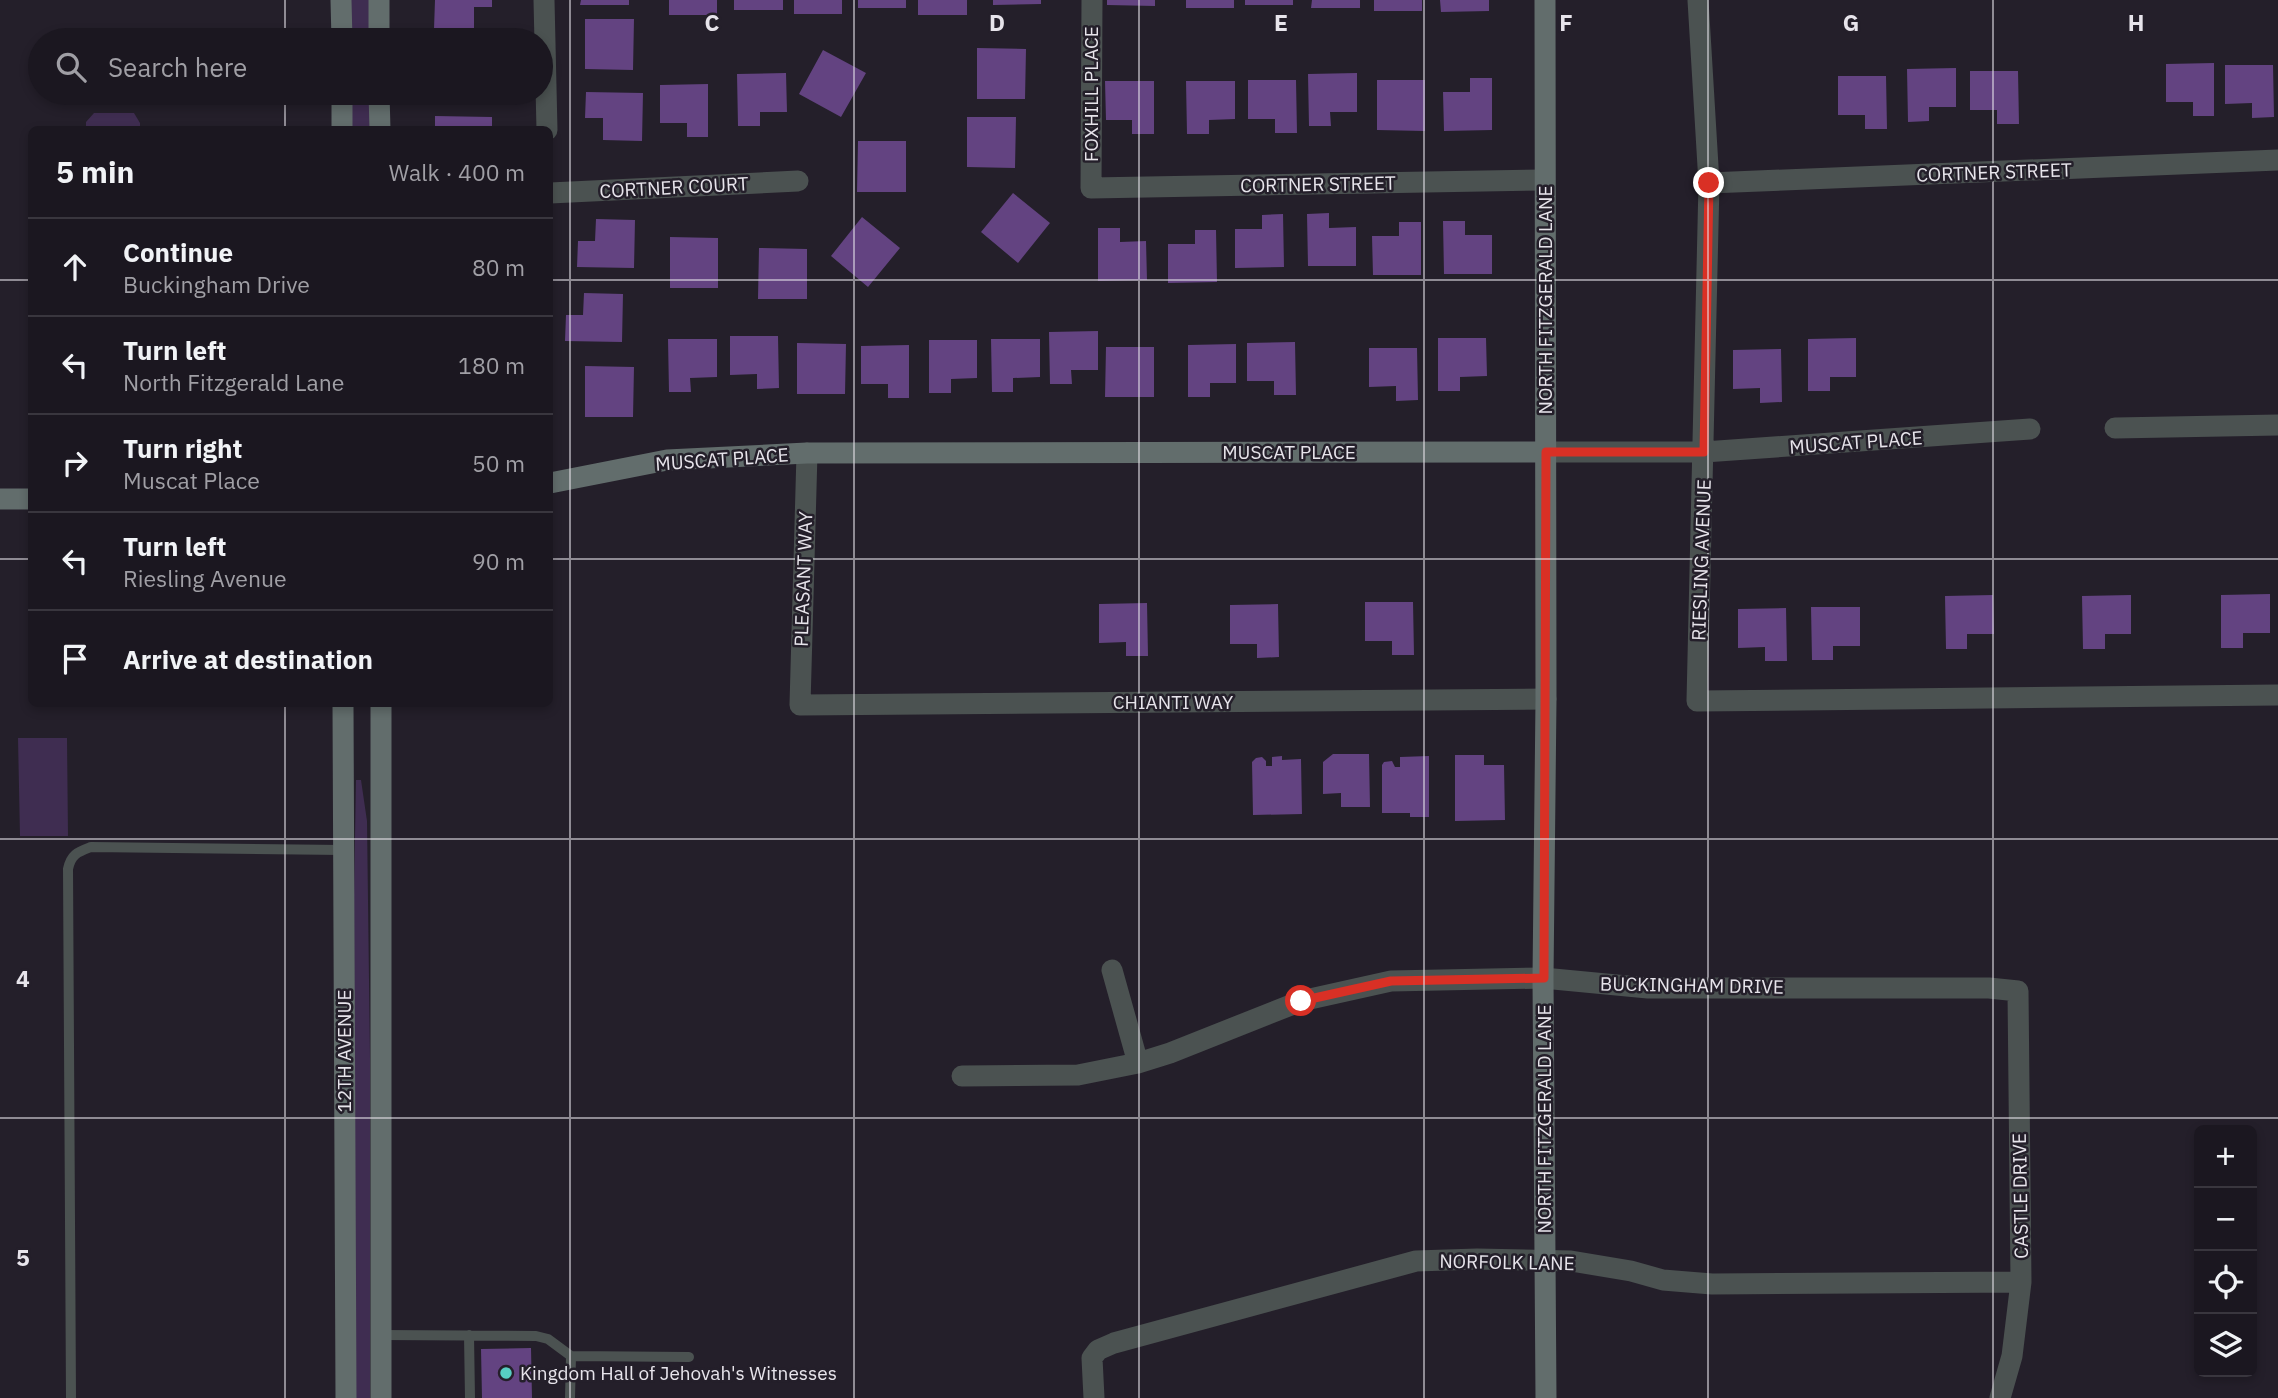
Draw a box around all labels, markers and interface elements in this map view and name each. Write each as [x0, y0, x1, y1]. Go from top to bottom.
text: C [705, 7, 720, 37]
text: D [989, 7, 1005, 37]
text: E [1274, 7, 1288, 37]
text: F [1559, 7, 1573, 37]
text: G [1843, 7, 1859, 37]
text: H [2128, 7, 2144, 37]
street label: FOXHILL PLACE [1079, 26, 1103, 162]
search box [28, 28, 553, 105]
icon: search [52, 48, 90, 86]
text: Search here [108, 50, 247, 84]
text: 5 min [56, 152, 134, 191]
text: Walk · 400 m [389, 157, 525, 187]
street label: CORTNER STREET [1916, 157, 2072, 187]
route end [1693, 167, 1724, 198]
street label: CORTNER COURT [599, 171, 749, 203]
street label: CORTNER STREET [1240, 171, 1396, 197]
street label: NORTH FITZGERALD LANE [1533, 185, 1557, 415]
text: Continue [123, 235, 233, 269]
icon: ahead [56, 248, 94, 286]
text: 80 m [472, 252, 525, 282]
text: Buckingham Drive [123, 269, 310, 299]
text: Turn left [123, 333, 226, 367]
icon: left [56, 346, 94, 384]
text: 180 m [458, 350, 525, 380]
text: North Fitzgerald Lane [123, 367, 344, 397]
street label: MUSCAT PLACE [1789, 425, 1923, 459]
text: Turn right [123, 431, 242, 465]
street label: MUSCAT PLACE [1222, 440, 1356, 464]
street label: MUSCAT PLACE [655, 442, 789, 476]
icon: right [56, 444, 94, 482]
text: 50 m [472, 448, 525, 478]
text: Muscat Place [123, 465, 260, 495]
street label: RIESLING AVENUE [1686, 479, 1716, 641]
street label: PLEASANT WAY [789, 510, 817, 647]
text: Turn left [123, 529, 226, 563]
icon: left [56, 542, 94, 580]
text: 90 m [472, 546, 525, 576]
text: Riesling Avenue [123, 563, 287, 593]
icon: arrive [56, 640, 94, 678]
text: Arrive at destination [123, 642, 373, 676]
street label: CHIANTI WAY [1113, 690, 1234, 714]
text: 4 [16, 963, 30, 993]
street label: BUCKINGHAM DRIVE [1600, 971, 1784, 999]
route start [1285, 985, 1316, 1016]
street label: 12TH AVENUE [332, 989, 356, 1113]
street label: NORTH FITZGERALD LANE [1532, 1004, 1556, 1234]
map controls [2194, 1125, 2257, 1377]
button: + [2194, 1125, 2257, 1188]
street label: CASTLE DRIVE [2007, 1133, 2033, 1259]
button: − [2194, 1188, 2257, 1251]
text: 5 [16, 1242, 30, 1272]
street label: NORFOLK LANE [1439, 1249, 1575, 1275]
button: locate [2194, 1251, 2257, 1314]
button: layers [2194, 1314, 2257, 1377]
place label: Kingdom Hall of Jehovah's Witnesses [520, 1361, 837, 1385]
marker: Kingdom Hall of Jehovah's Witnesses [498, 1365, 514, 1381]

